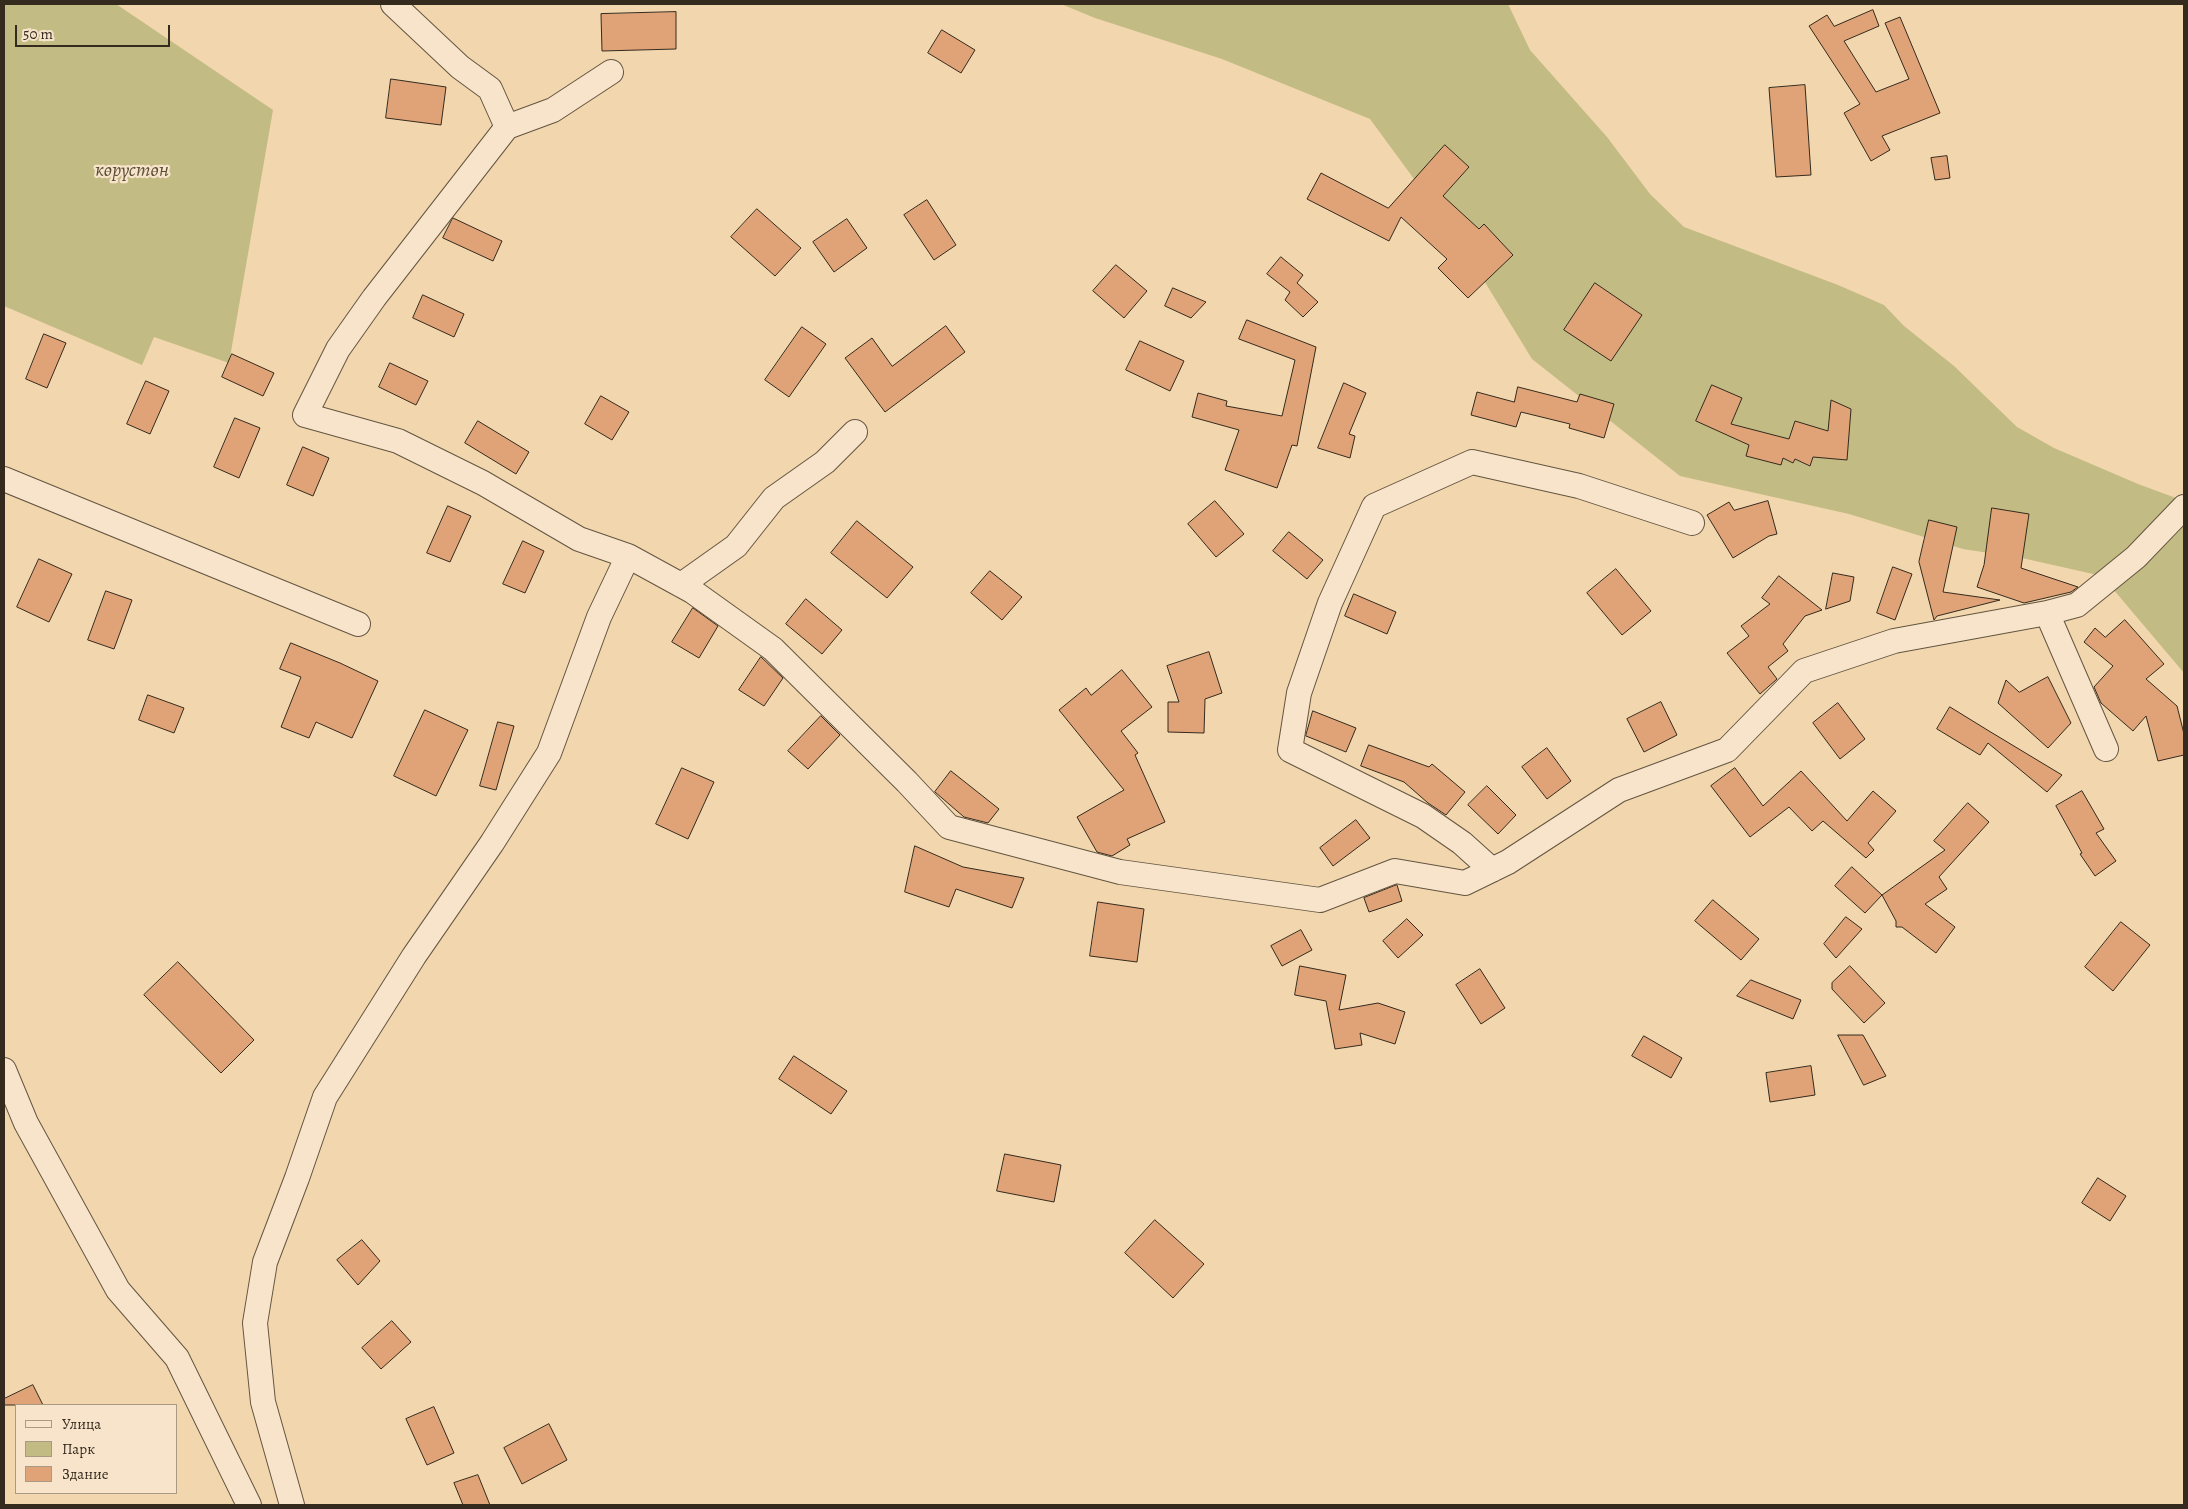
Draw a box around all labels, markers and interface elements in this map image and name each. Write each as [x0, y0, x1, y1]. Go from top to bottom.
scale bar [18, 15, 172, 47]
text: 50 m [23, 24, 53, 44]
park label: көрүстөн [95, 159, 169, 183]
legend [15, 1404, 178, 1494]
text: Улица [62, 1414, 101, 1434]
text: Парк [62, 1439, 95, 1459]
text: Здание [62, 1464, 109, 1484]

